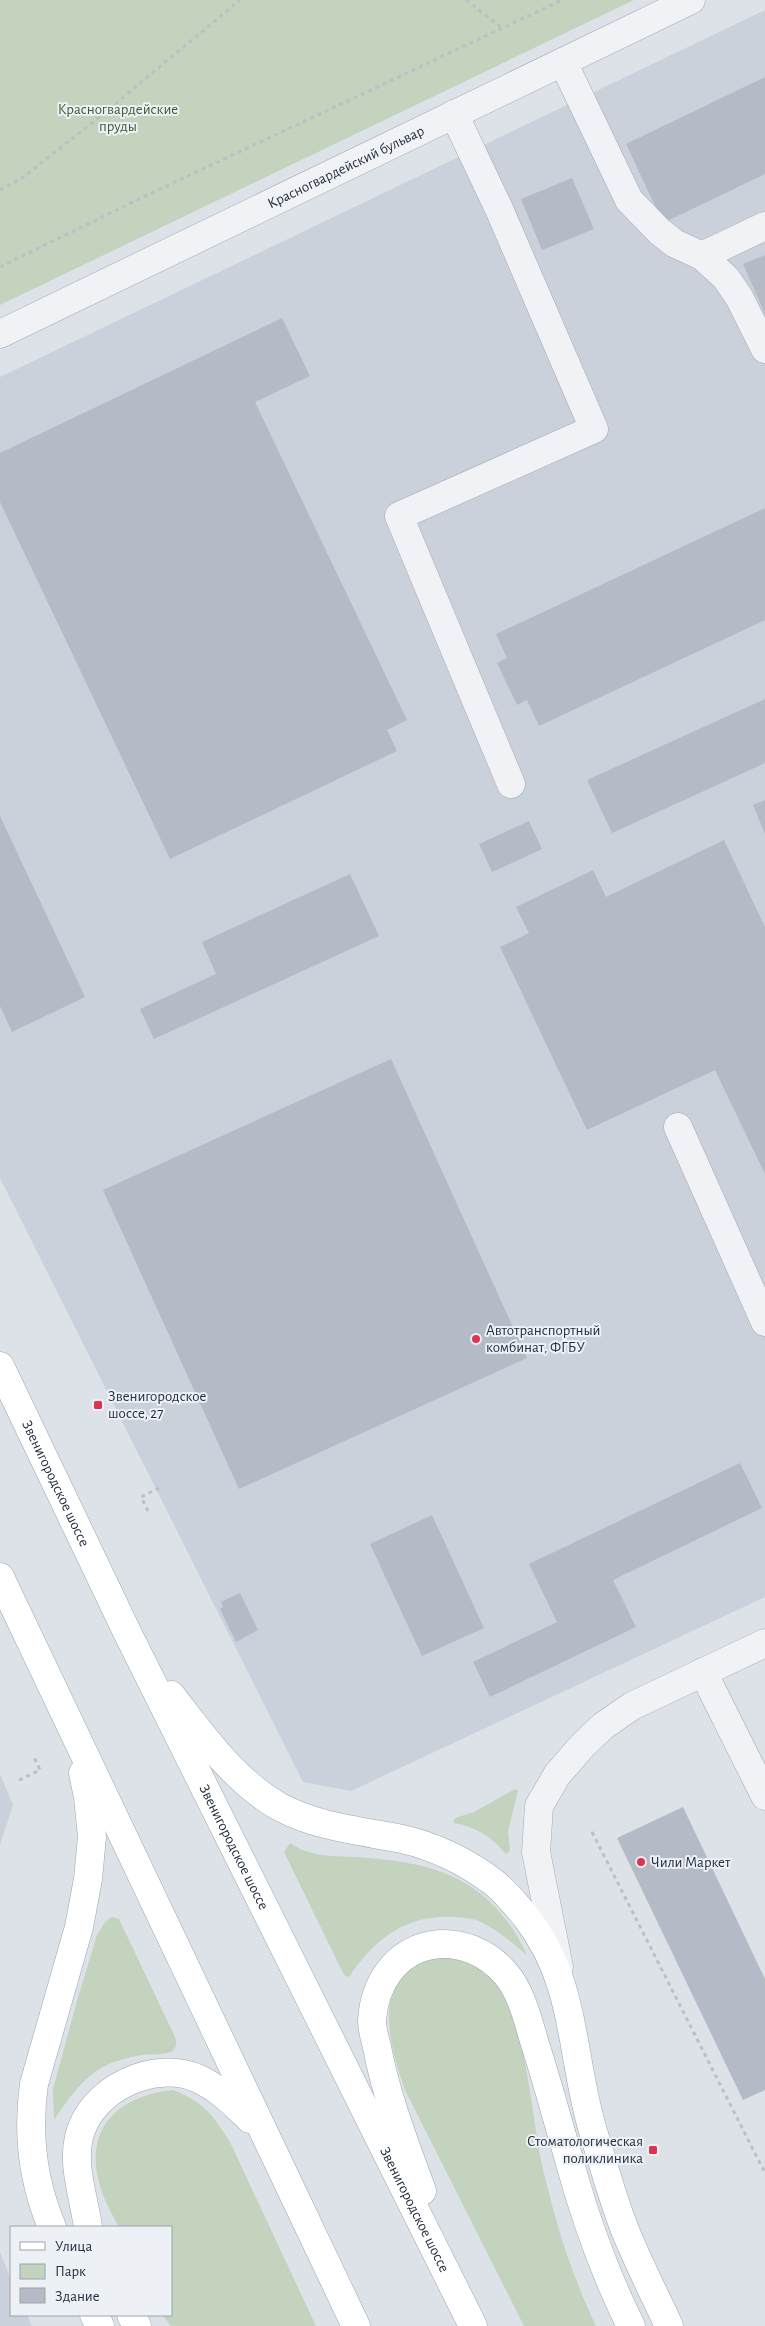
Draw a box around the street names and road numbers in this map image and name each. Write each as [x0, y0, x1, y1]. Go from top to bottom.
street label: Красногвардейский бульвар [265, 123, 427, 212]
street label: Звенигородское шоссе [19, 1418, 92, 1549]
street label: Звенигородское шоссе [196, 1782, 271, 1912]
street label: Звенигородское шоссе [377, 2145, 452, 2275]

